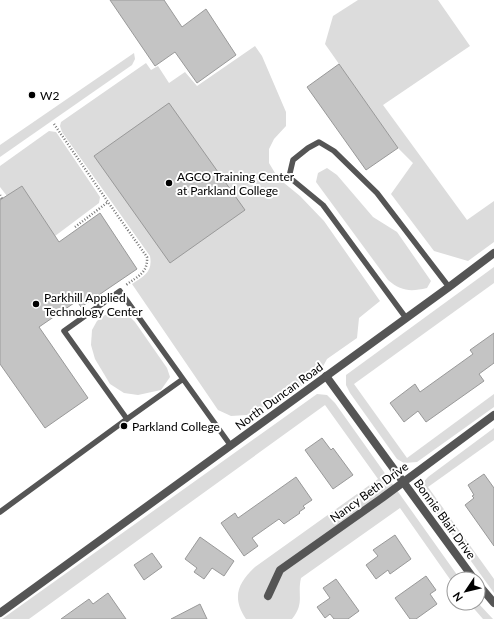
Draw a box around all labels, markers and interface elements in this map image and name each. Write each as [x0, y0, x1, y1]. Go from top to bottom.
place label: W2 [40, 88, 59, 103]
marker: W2 [27, 90, 37, 100]
place label: AGCO Training Center at Parkland College [177, 169, 295, 198]
marker: AGCO Training Center at Parkland College [164, 178, 174, 188]
place label: Parkhill Applied Technology Center [44, 290, 143, 319]
marker: Parkhill Applied Technology Center [31, 299, 41, 309]
street label: North Duncan Road [232, 359, 326, 433]
place label: Parkland College [132, 419, 220, 434]
marker: Parkland College [119, 421, 129, 431]
street label: Nancy Beth Drive [327, 459, 411, 525]
street label: Bonnie Blair Drive [411, 476, 479, 562]
north arrow [446, 571, 486, 611]
text: N [450, 590, 465, 604]

